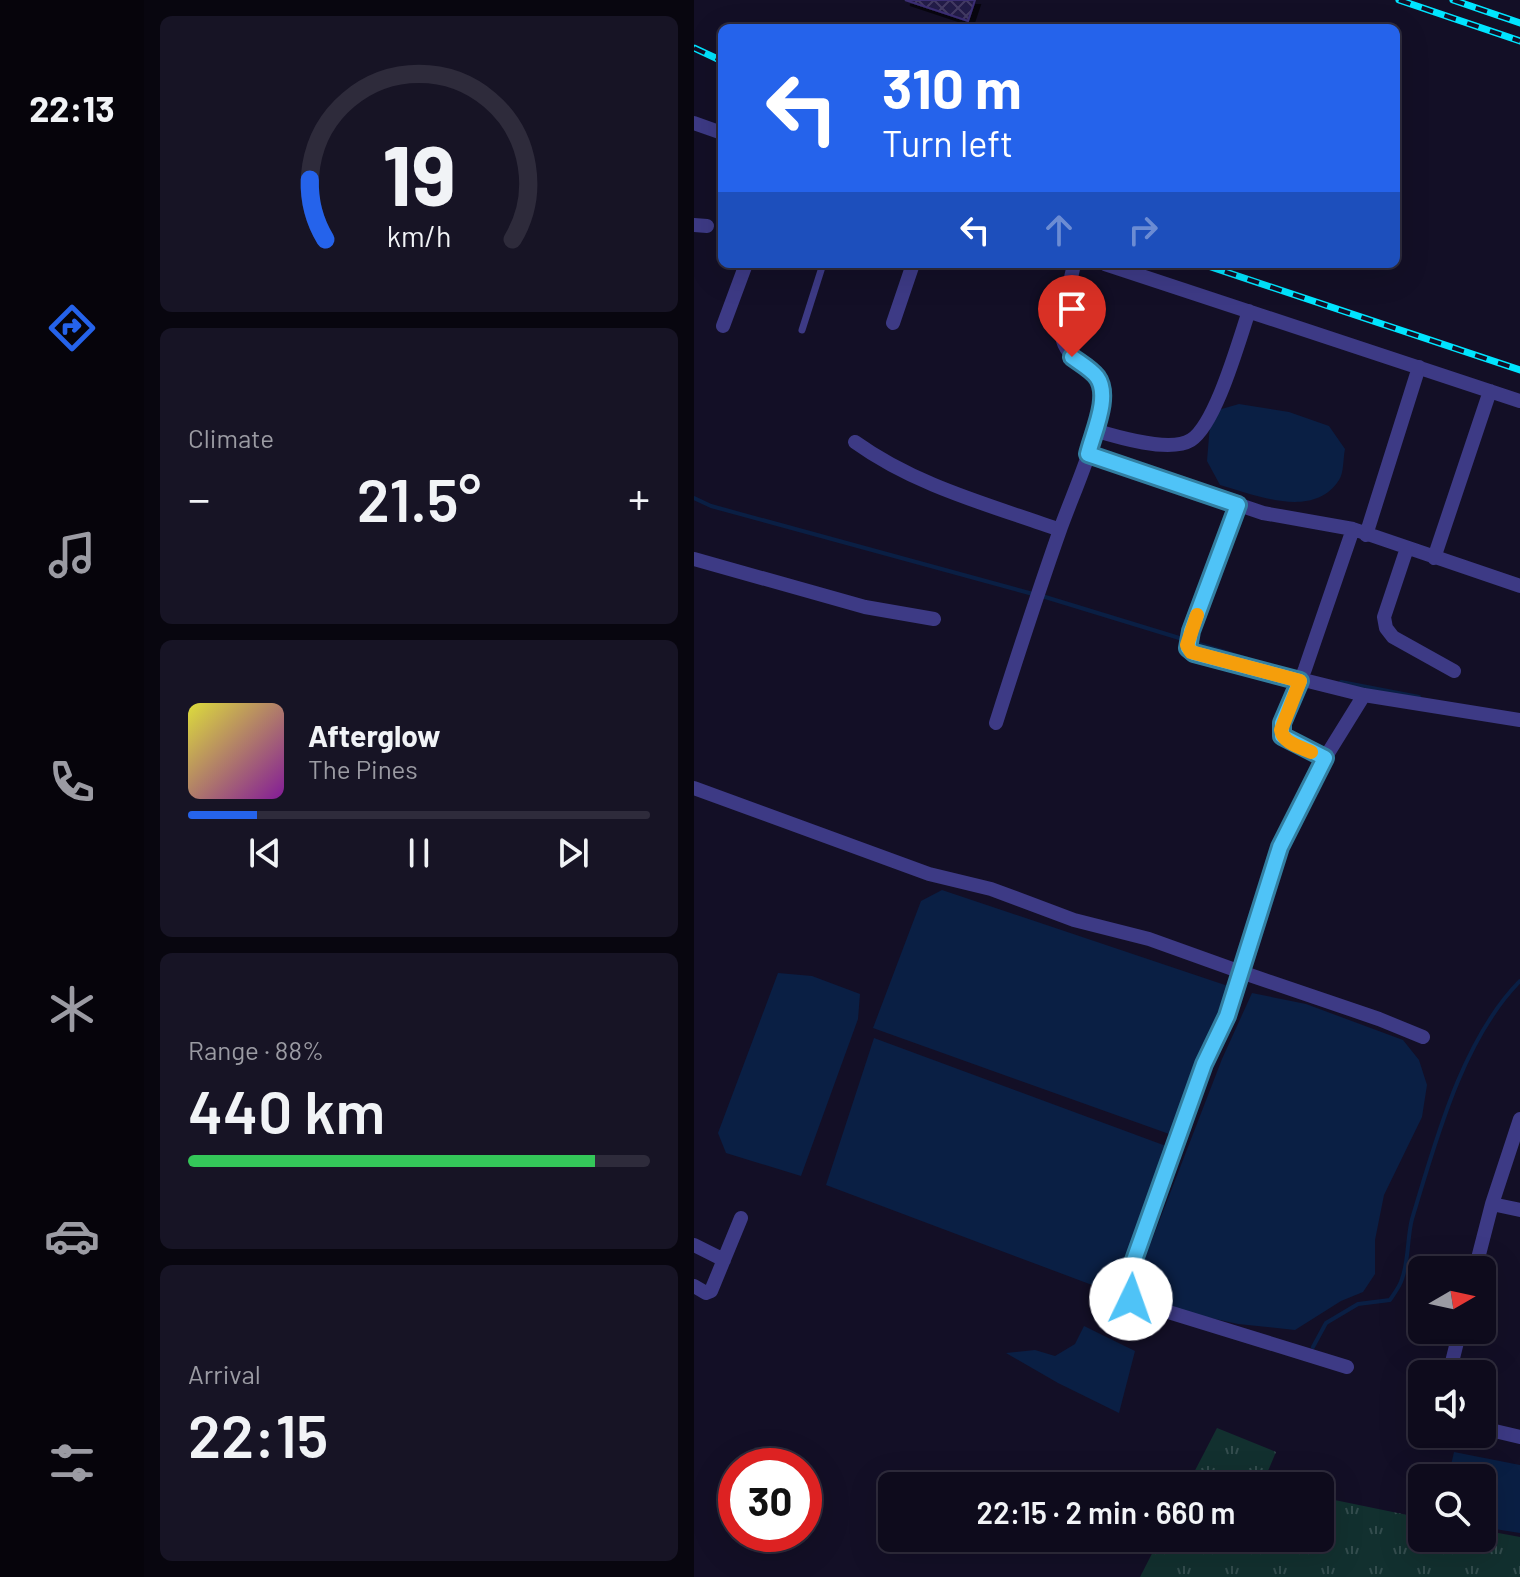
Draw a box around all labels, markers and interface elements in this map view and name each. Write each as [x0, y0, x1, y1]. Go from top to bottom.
text: 310 m [882, 53, 1022, 120]
icon: left [750, 56, 854, 160]
text: 22:13 [29, 86, 115, 129]
text: Turn left [882, 121, 1013, 164]
text: 19 [382, 123, 456, 223]
icon: left [953, 208, 997, 252]
icon: ahead [1037, 208, 1081, 252]
icon: right [1121, 208, 1165, 252]
text: km/h [387, 218, 451, 253]
pin [1038, 275, 1106, 357]
icon: arrive [1050, 287, 1094, 331]
icon: directions [44, 300, 100, 356]
text: Climate [188, 422, 274, 453]
text: 21.5° [357, 462, 481, 534]
text: − [188, 471, 210, 524]
text: + [628, 471, 650, 524]
icon: music [44, 527, 100, 583]
text: Afterglow [308, 717, 441, 753]
text: The Pines [308, 753, 418, 784]
icon: phone [44, 754, 100, 810]
icon: previous [243, 831, 287, 875]
icon: pause [397, 831, 441, 875]
icon: next [551, 831, 595, 875]
icon: climate [44, 981, 100, 1037]
text: Range · 88% [188, 1034, 324, 1065]
text: 440 km [188, 1074, 385, 1146]
icon: car [44, 1208, 100, 1264]
north arrow [1408, 1256, 1496, 1344]
map controls [1408, 1256, 1496, 1552]
position arrow [1089, 1257, 1173, 1341]
text: Arrival [188, 1358, 261, 1389]
button: sound [1408, 1360, 1496, 1448]
text: 22:15 [188, 1398, 328, 1470]
icon: filters [44, 1435, 100, 1491]
speed limit sign: 30 [718, 1448, 822, 1552]
button: search [1408, 1464, 1496, 1552]
text: 22:15 · 2 min · 660 m [977, 1494, 1235, 1530]

